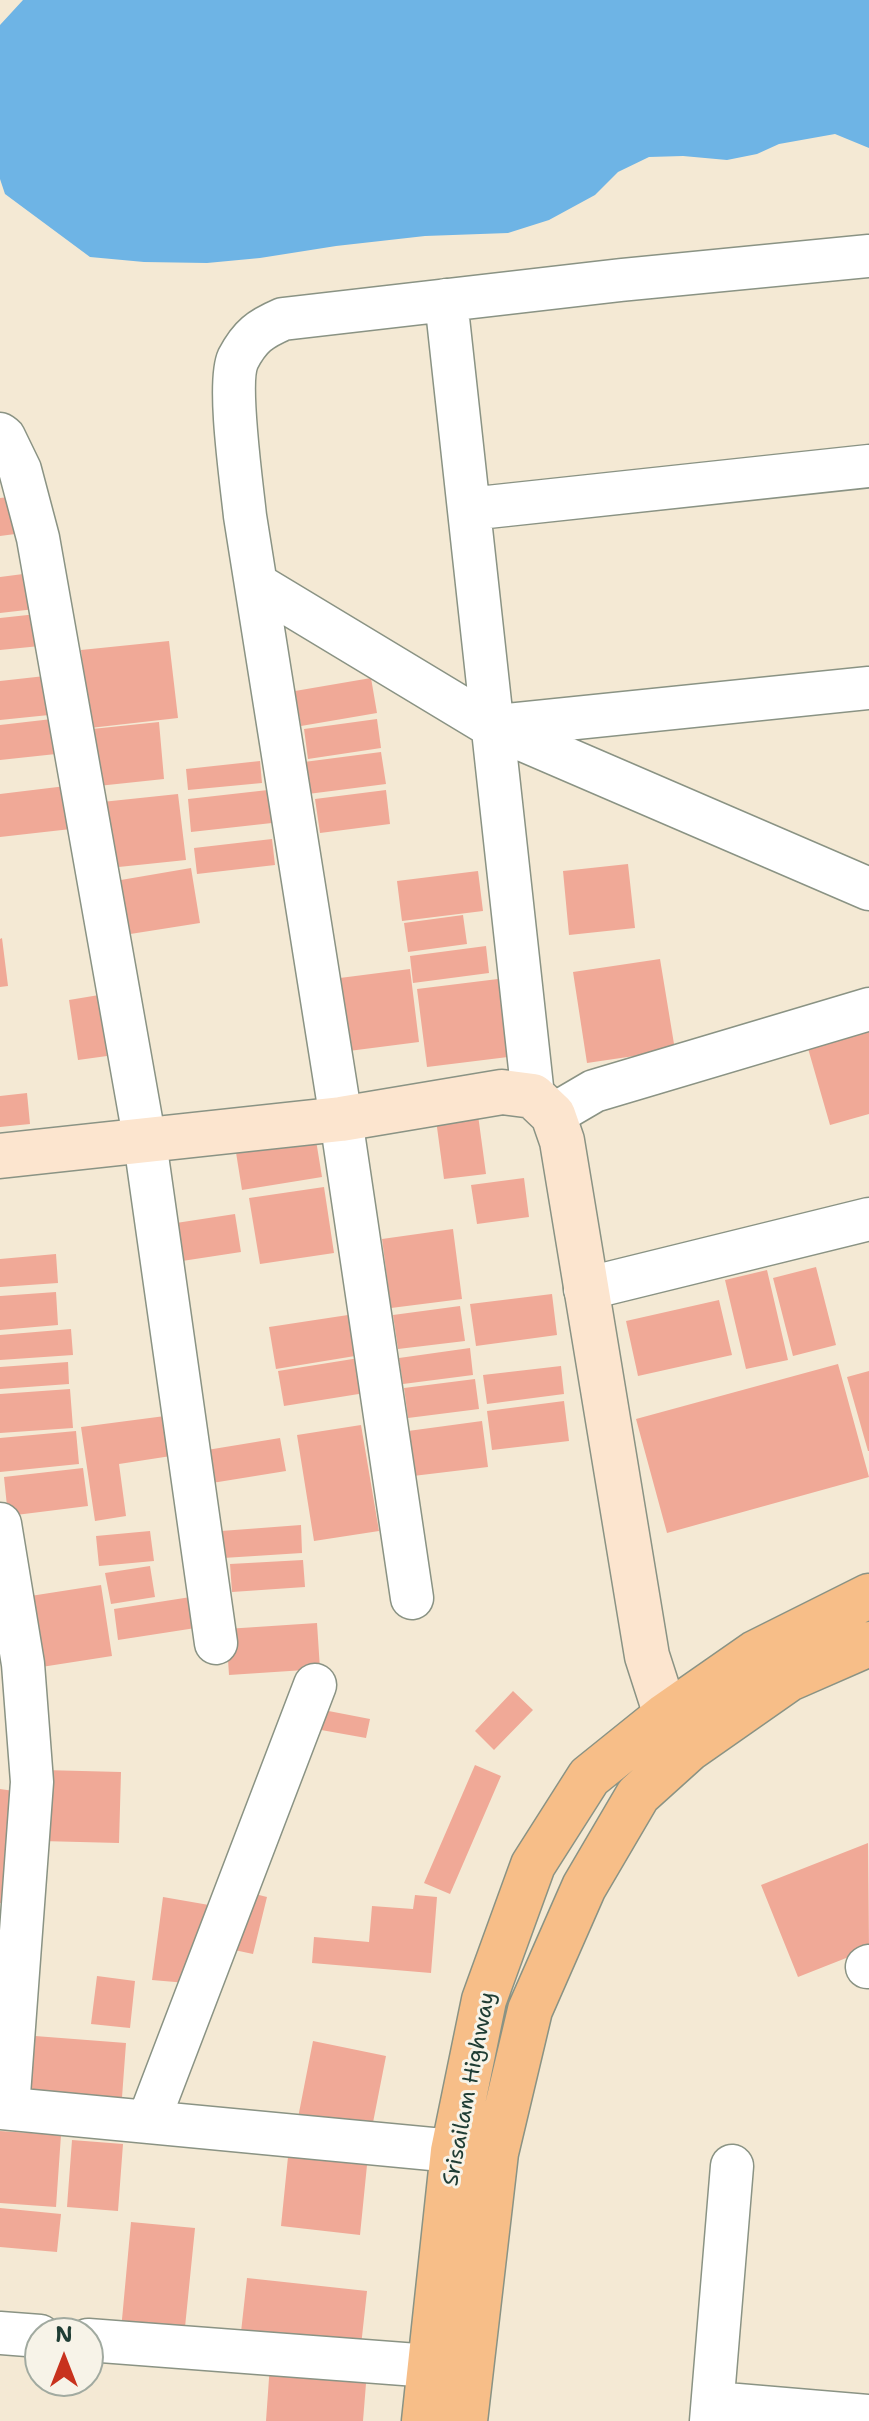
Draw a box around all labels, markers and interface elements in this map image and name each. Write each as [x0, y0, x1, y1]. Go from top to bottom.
street label: Srisailam Highway [438, 1990, 502, 2188]
north arrow [24, 2317, 104, 2397]
text: N [55, 2320, 73, 2349]

